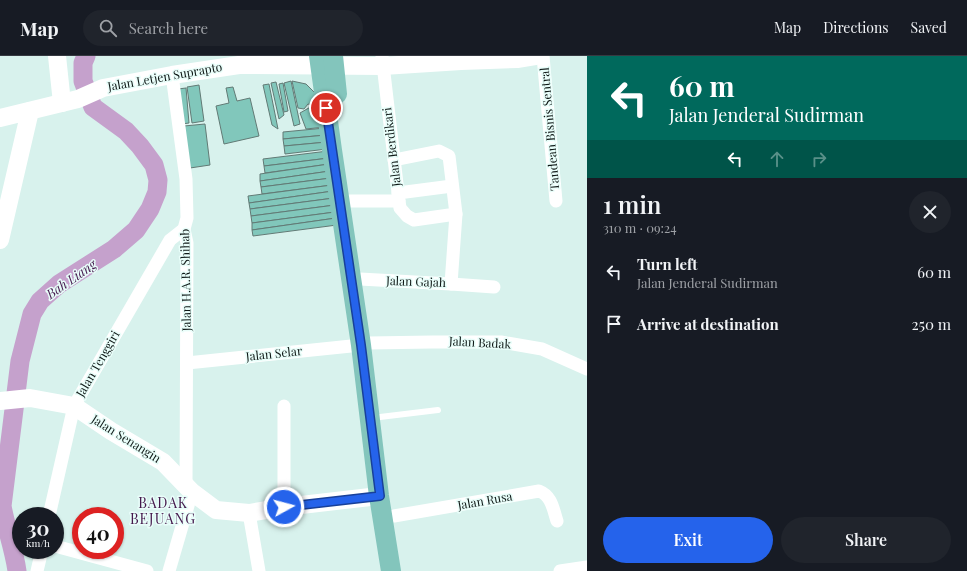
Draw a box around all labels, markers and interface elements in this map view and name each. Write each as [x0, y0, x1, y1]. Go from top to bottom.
search box [83, 10, 363, 46]
text: Map [20, 15, 59, 41]
icon: search [97, 17, 119, 39]
text: Search here [129, 18, 208, 38]
text: Map [774, 18, 801, 37]
text: Directions [823, 18, 889, 37]
text: Saved [911, 18, 947, 37]
street label: Jalan Letjen Suprapto [105, 58, 224, 94]
street label: Tandean Bisnis Sentral [536, 66, 562, 191]
text: 60 m [669, 67, 735, 104]
icon: left [603, 72, 655, 124]
pin [309, 91, 343, 125]
icon: arrive [315, 97, 337, 119]
text: Jalan Jenderal Sudirman [669, 103, 864, 127]
street label: Jalan Berdikari [378, 106, 404, 189]
icon: left [724, 148, 746, 170]
icon: ahead [766, 148, 788, 170]
icon: right [808, 148, 830, 170]
text: 1 min [603, 188, 661, 220]
button: close [909, 191, 951, 233]
text: 310 m · 09:24 [603, 219, 677, 236]
street label: Jalan H.A.R. Shihab [176, 228, 194, 332]
text: Turn left [637, 254, 698, 274]
water label: Bah Liang [42, 255, 100, 302]
icon: left [603, 261, 625, 283]
text: 60 m [917, 262, 951, 282]
street label: Jalan Gajah [385, 272, 446, 290]
text: Jalan Jenderal Sudirman [637, 274, 778, 291]
icon: arrive [603, 313, 625, 335]
text: Arrive at destination [637, 314, 779, 334]
text: 250 m [912, 314, 951, 334]
street label: Jalan Tenggiri [71, 327, 123, 400]
street label: Jalan Badak [448, 332, 512, 352]
street label: Jalan Selar [244, 342, 303, 364]
street label: Jalan Senangin [88, 410, 164, 466]
position arrow [263, 486, 305, 528]
street label: Jalan Rusa [455, 487, 513, 513]
district label: BADAK BEJUANG [130, 493, 196, 528]
speed limit sign: 40 [72, 507, 124, 559]
text: 30 [27, 514, 49, 541]
button: Exit [603, 517, 773, 563]
button: Share [781, 517, 951, 563]
text: km/h [26, 536, 50, 550]

